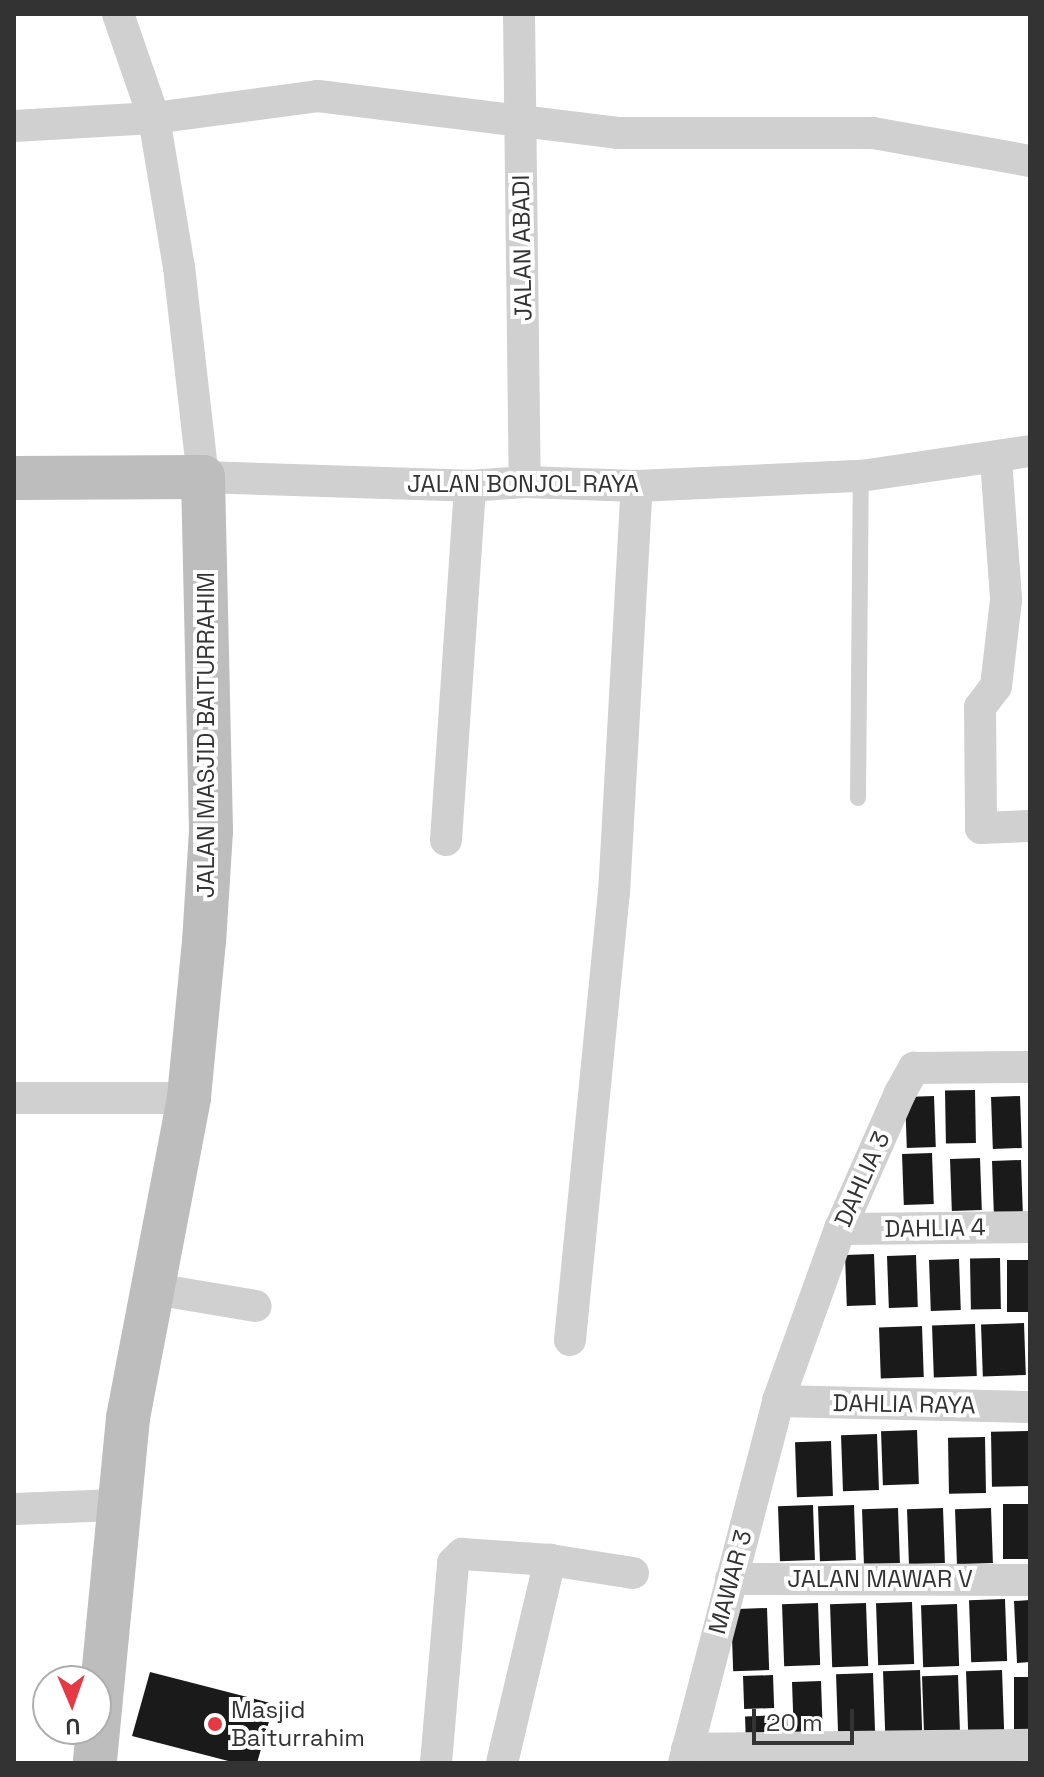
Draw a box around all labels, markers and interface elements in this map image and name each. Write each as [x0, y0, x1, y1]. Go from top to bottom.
street label: JALAN ABADI [506, 174, 538, 322]
street label: JALAN BONJOL RAYA [407, 470, 639, 498]
street label: JALAN MASJID BAITURRAHIM [192, 572, 220, 898]
street label: DAHLIA 3 [828, 1127, 896, 1231]
street label: DAHLIA 4 [884, 1213, 986, 1243]
street label: DAHLIA RAYA [832, 1388, 976, 1420]
street label: MAWAR 3 [702, 1527, 758, 1637]
street label: JALAN MAWAR V [787, 1565, 973, 1593]
north arrow [32, 1665, 112, 1745]
scale bar [756, 1693, 858, 1743]
place label: Masjid Baiturrahim [231, 1696, 365, 1752]
text: 20 m [766, 1707, 823, 1738]
text: U [65, 1713, 81, 1741]
marker: Masjid Baiturrahim [206, 1715, 224, 1733]

